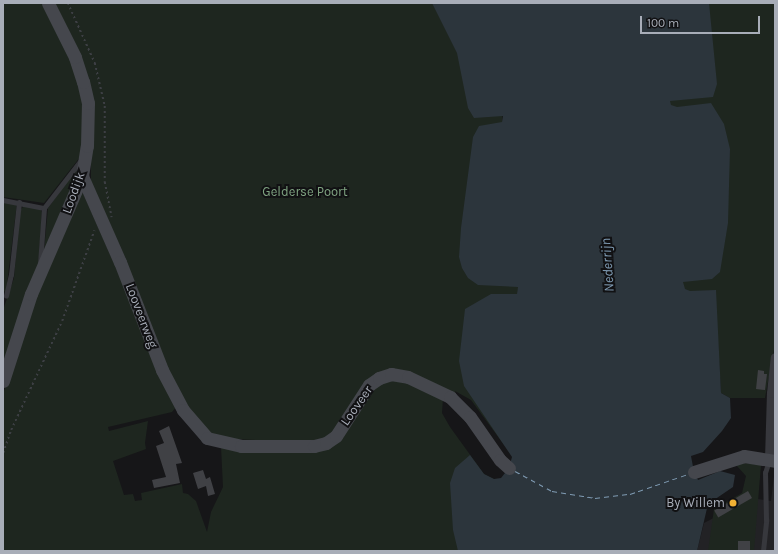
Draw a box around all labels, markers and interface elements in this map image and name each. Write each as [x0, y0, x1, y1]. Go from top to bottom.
scale bar [642, 8, 762, 34]
text: 100 m [647, 16, 679, 30]
street label: Loodijk [59, 170, 89, 216]
park label: Gelderse Poort [262, 184, 348, 200]
water label: Nederrijn [598, 237, 618, 293]
street label: Looveerweg [121, 281, 161, 351]
street label: Looveer [338, 383, 376, 429]
place label: By Willem [666, 495, 725, 511]
marker: By Willem [728, 498, 738, 508]

